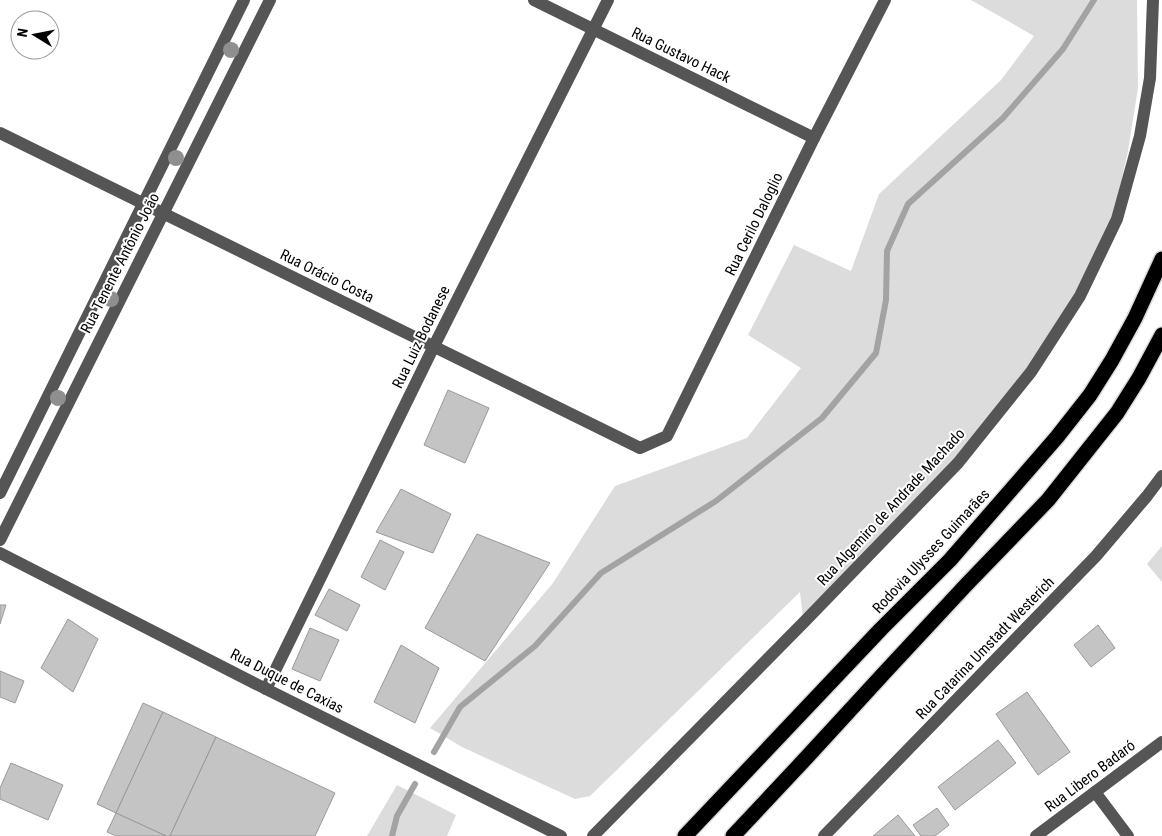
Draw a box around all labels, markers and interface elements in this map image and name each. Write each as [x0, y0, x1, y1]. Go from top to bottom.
north arrow [10, 10, 60, 60]
street label: Rua Gustavo Hack [629, 23, 734, 87]
text: N [14, 27, 31, 38]
street label: Rua Cerilo Daloglio [721, 170, 787, 278]
street label: Rua Tenente Antônio João [77, 190, 163, 336]
street label: Rua Orácio Costa [277, 246, 377, 306]
street label: Rua Luiz Bodanese [388, 283, 454, 391]
street label: Rua Algemiro de Andrade Machado [813, 425, 969, 589]
street label: Rodovia Ulysses Guimarães [869, 485, 993, 617]
street label: Rua Catarina Umstadt Westerich [912, 573, 1058, 723]
street label: Rua Duque de Caxias [227, 645, 347, 717]
street label: Rua Libero Badaró [1041, 736, 1139, 816]

